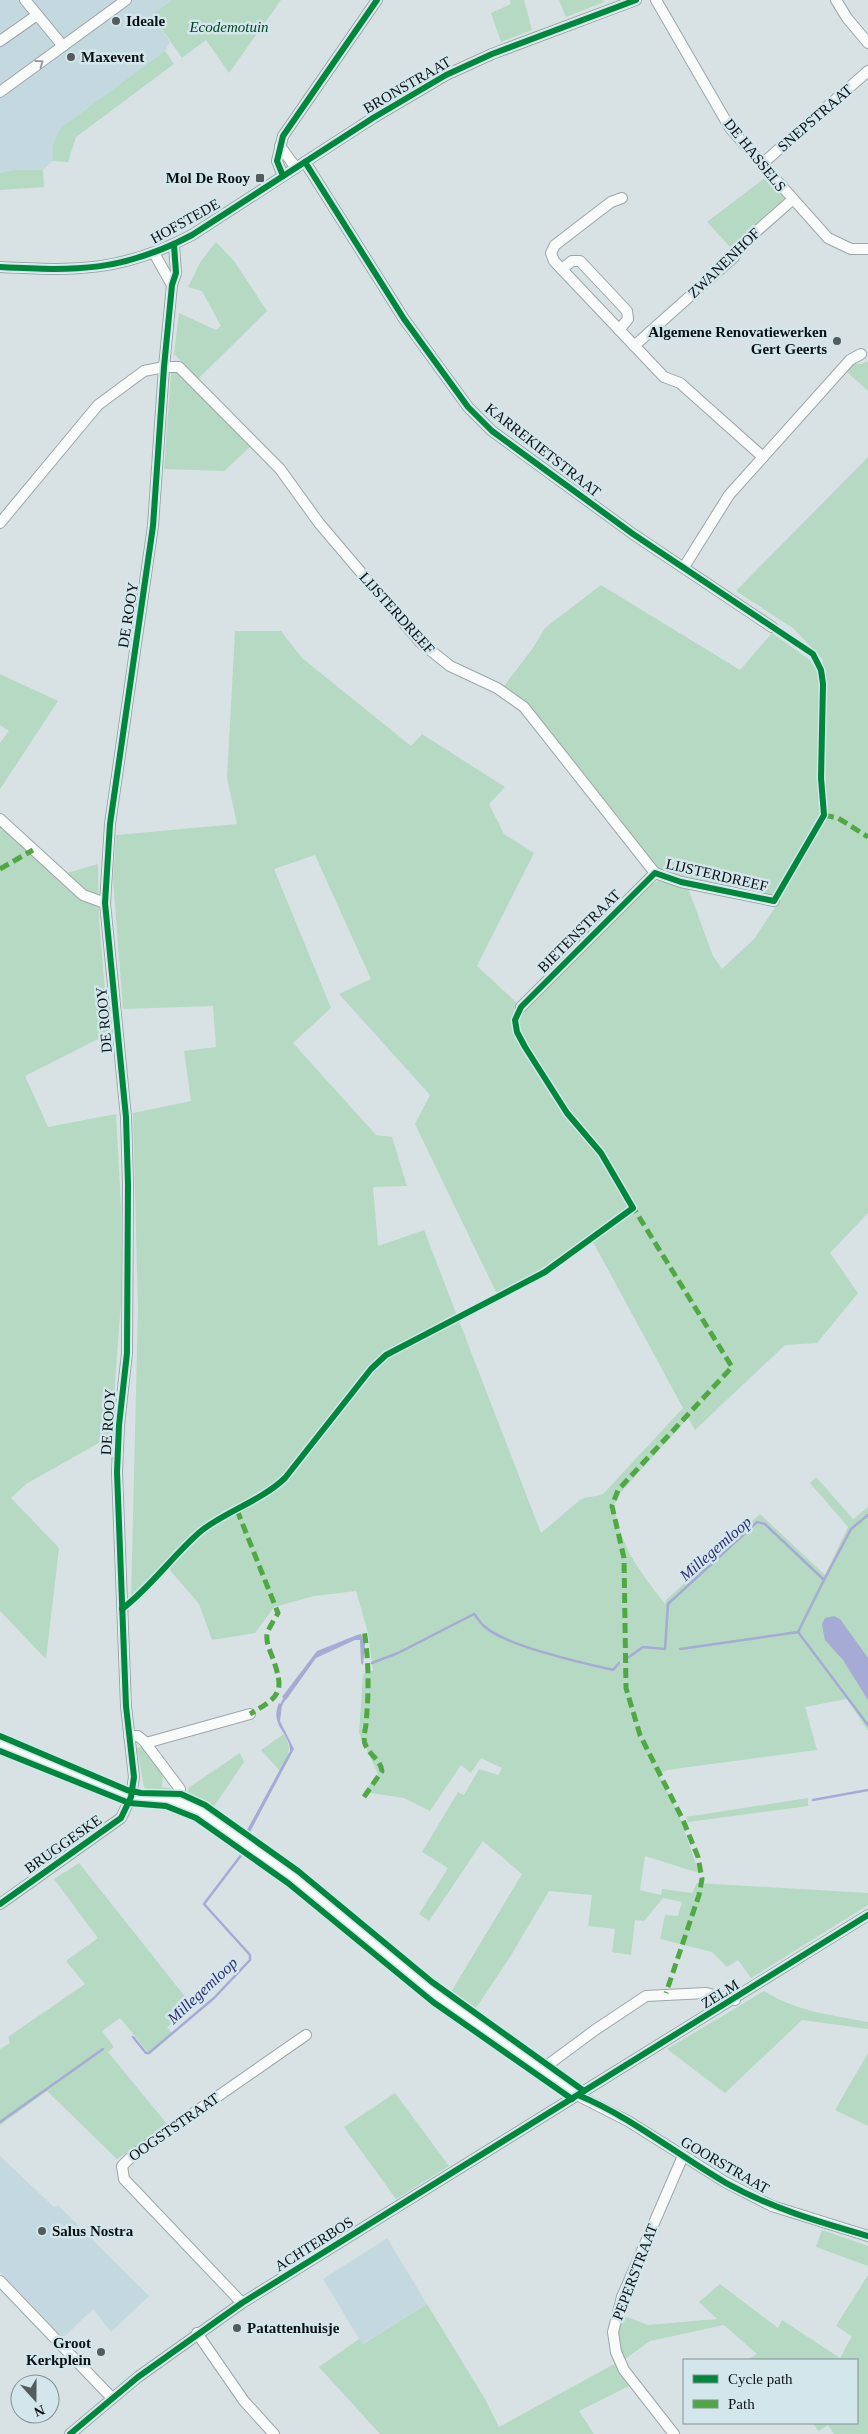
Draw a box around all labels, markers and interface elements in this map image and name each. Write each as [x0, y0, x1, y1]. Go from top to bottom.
place label: Ideale [126, 13, 166, 29]
marker: Ideale [110, 15, 122, 27]
park label: Ecodemotuin [188, 19, 269, 35]
place label: Maxevent [81, 49, 144, 65]
marker: Maxevent [65, 51, 77, 63]
street label: BRONSTRAAT [360, 53, 454, 117]
one-way arrow [34, 60, 43, 69]
street label: SNEPSTRAAT [775, 81, 855, 155]
street label: DE HASSELS [721, 115, 789, 195]
place label: Mol De Rooy [166, 170, 250, 186]
marker: Mol De Rooy [254, 172, 266, 184]
street label: HOFSTEDE [148, 195, 222, 247]
street label: ZWANENHOF [685, 225, 763, 301]
place label: Algemene Renovatiewerken Gert Geerts [648, 324, 828, 357]
marker: Algemene Renovatiewerken Gert Geerts [831, 335, 843, 347]
street label: KARREKIETSTRAAT [482, 400, 604, 500]
street label: LIJSTERDREEF [356, 569, 438, 657]
street label: DE ROOY [115, 581, 141, 649]
street label: LIJSTERDREEF [664, 855, 770, 895]
street label: BIETENSTRAAT [534, 886, 624, 976]
street label: DE ROOY [93, 986, 115, 1054]
street label: DE ROOY [98, 1388, 118, 1456]
water label: Millegemloop [675, 1513, 755, 1585]
street label: BRUGGESKE [22, 1812, 104, 1876]
water label: Millegemloop [163, 1954, 241, 2028]
street label: ZELM [698, 1976, 742, 2012]
street label: OOGSTSTRAAT [126, 2090, 222, 2164]
street label: GOORSTRAAT [678, 2133, 772, 2197]
street label: ACHTERBOS [272, 2214, 356, 2274]
street label: PEPERSTRAAT [609, 2222, 661, 2322]
place label: Salus Nostra [52, 2223, 134, 2239]
marker: Salus Nostra [36, 2225, 48, 2237]
place label: Patattenhuisje [247, 2320, 340, 2336]
marker: Patattenhuisje [231, 2322, 243, 2334]
place label: Groot Kerkplein [26, 2335, 92, 2368]
marker: Groot Kerkplein [95, 2346, 107, 2358]
legend [683, 2359, 858, 2424]
text: Cycle path [728, 2371, 793, 2387]
north arrow [10, 2374, 60, 2424]
text: Path [728, 2396, 755, 2412]
text: N [32, 2402, 47, 2419]

